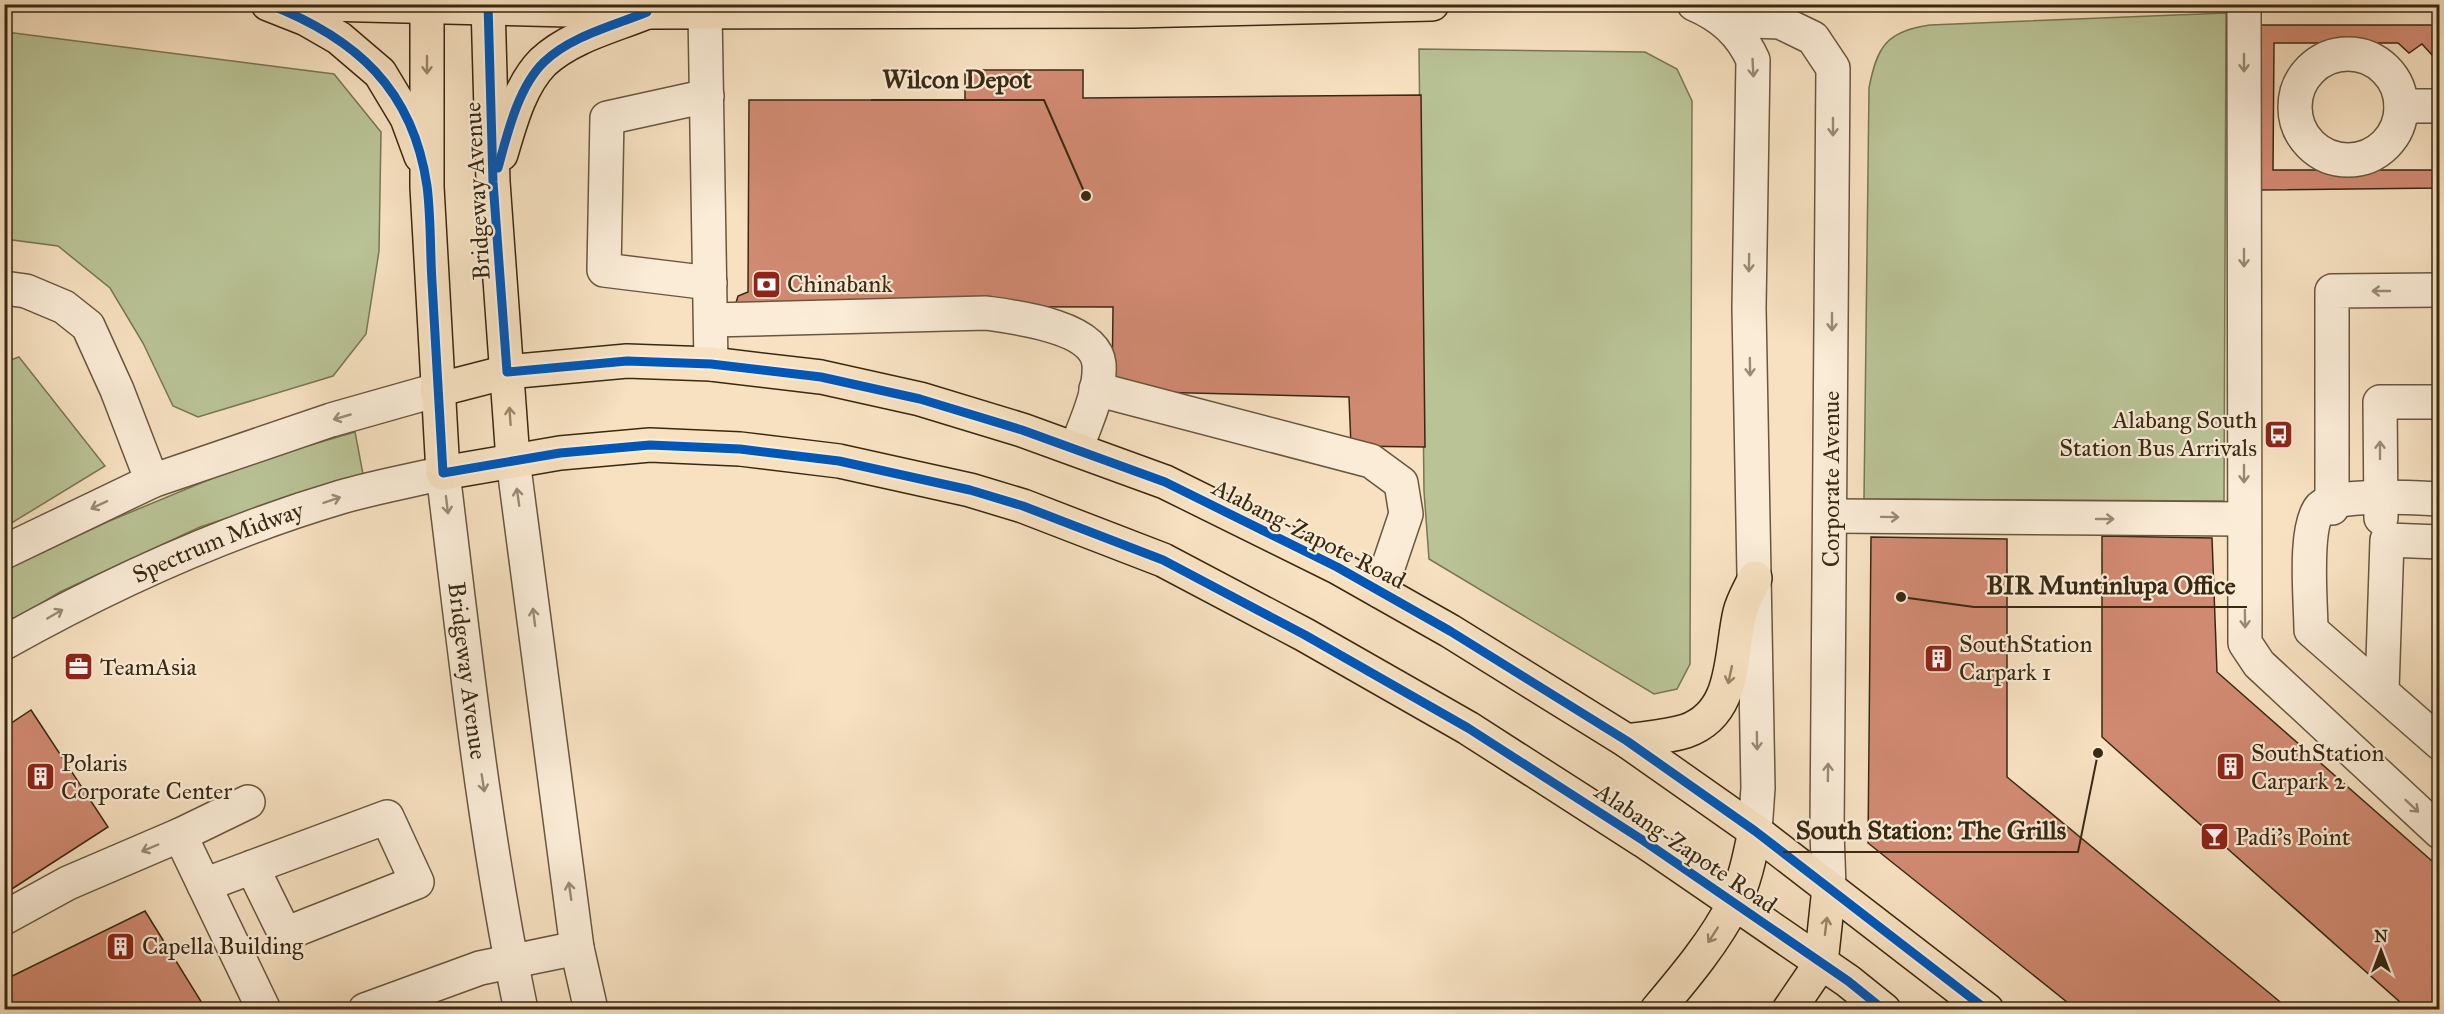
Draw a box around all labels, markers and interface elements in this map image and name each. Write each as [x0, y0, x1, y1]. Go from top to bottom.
one-way arrow [2238, 53, 2250, 72]
one-way arrow [421, 55, 433, 75]
callout: Wilcon Depot [871, 56, 1044, 100]
one-way arrow [1747, 58, 1758, 77]
text: Wilcon Depot [882, 63, 1033, 95]
street label: Bridgeway Avenue [457, 101, 497, 281]
one-way arrow [1827, 116, 1839, 136]
one-way arrow [2238, 248, 2250, 267]
one-way arrow [1744, 252, 1755, 272]
bank icon: Chinabank [750, 268, 782, 300]
place label: Chinabank [787, 269, 893, 299]
one-way arrow [2372, 285, 2392, 297]
one-way arrow [1826, 311, 1838, 331]
one-way arrow [1744, 356, 1756, 376]
street label: Corporate Avenue [1816, 391, 1846, 567]
place label: Alabang South Station Bus Arrivals [2059, 405, 2257, 463]
one-way arrow [504, 406, 515, 426]
one-way arrow [333, 412, 352, 423]
bus stop icon: Alabang South Station Bus Arrivals [2262, 418, 2294, 450]
one-way arrow [2374, 440, 2386, 460]
one-way arrow [2238, 463, 2250, 483]
street label: Alabang-Zapote Road [1206, 472, 1411, 596]
one-way arrow [513, 488, 524, 508]
one-way arrow [322, 494, 341, 505]
street label: Spectrum Midway [128, 495, 308, 590]
one-way arrow [442, 495, 453, 515]
one-way arrow [90, 500, 108, 512]
one-way arrow [1880, 511, 1900, 523]
one-way arrow [2095, 513, 2115, 525]
callout: BIR Muntinlupa Office [1974, 563, 2247, 607]
text: BIR Muntinlupa Office [1986, 569, 2236, 601]
street label: Bridgeway Avenue [441, 580, 494, 761]
one-way arrow [46, 608, 63, 620]
one-way arrow [528, 608, 539, 628]
one-way arrow [2239, 609, 2251, 629]
place label: SouthStation Carpark 1 [1959, 629, 2092, 687]
building icon: SouthStation Carpark 1 [1922, 642, 1954, 674]
office icon: TeamAsia [63, 651, 95, 683]
place label: TeamAsia [100, 652, 198, 682]
one-way arrow [1724, 664, 1735, 684]
one-way arrow [1751, 731, 1763, 751]
place label: SouthStation Carpark 2 [2251, 738, 2384, 796]
place label: Polaris Corporate Center [61, 748, 232, 806]
building icon: SouthStation Carpark 2 [2214, 751, 2246, 783]
building icon: Polaris Corporate Center [24, 761, 56, 793]
one-way arrow [1822, 763, 1834, 783]
one-way arrow [477, 773, 488, 793]
street label: Alabang-Zapote Road [1589, 776, 1783, 920]
one-way arrow [2404, 799, 2419, 813]
callout: South Station: The Grills [1783, 808, 2078, 852]
text: South Station: The Grills [1796, 814, 2067, 846]
bar icon: Padi's Point [2198, 821, 2230, 853]
place label: Padi's Point [2235, 822, 2351, 852]
one-way arrow [142, 843, 160, 854]
one-way arrow [564, 881, 575, 901]
one-way arrow [1821, 916, 1832, 936]
north arrow [2351, 921, 2411, 981]
one-way arrow [1707, 926, 1719, 942]
text: N [2374, 927, 2388, 946]
building icon: Capella Building [105, 930, 137, 962]
place label: Capella Building [142, 931, 304, 961]

